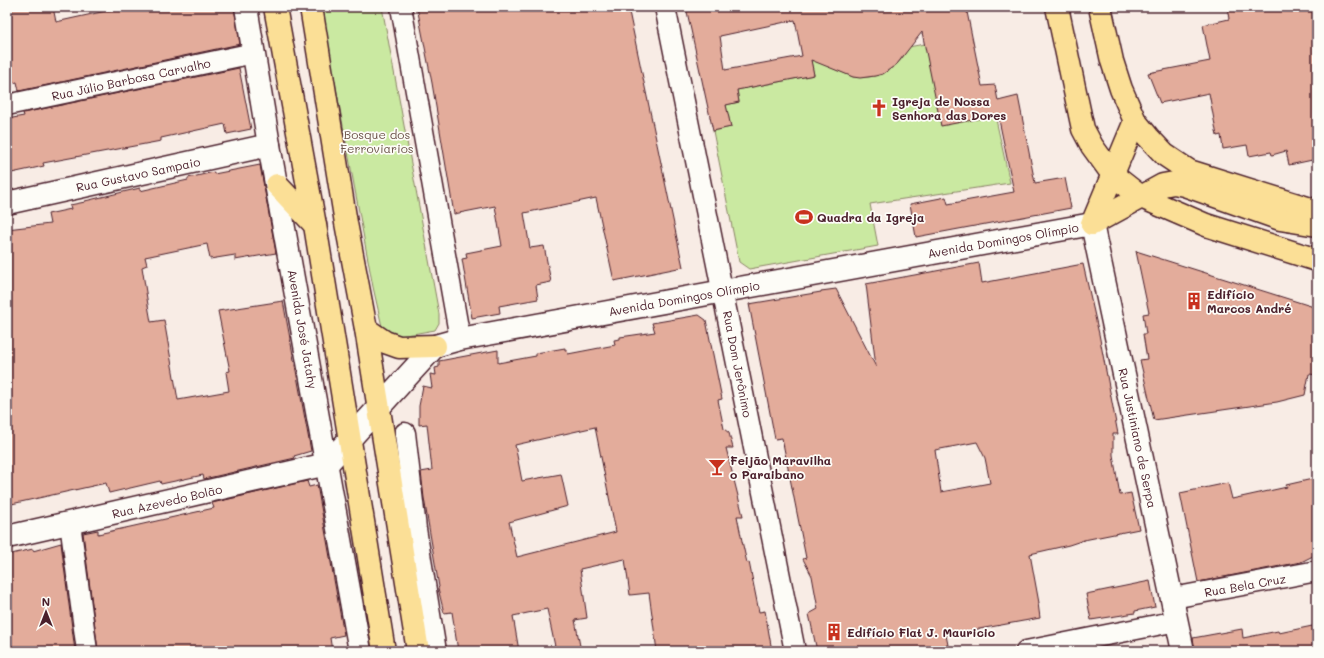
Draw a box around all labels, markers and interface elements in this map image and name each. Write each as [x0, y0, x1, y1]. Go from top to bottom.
street label: Rua Júlio Barbosa Carvalho [50, 54, 212, 104]
place label: Igreja de Nossa Senhora das Dores [892, 93, 1006, 123]
church icon: Igreja de Nossa Senhora das Dores [869, 98, 889, 118]
park label: Bosque dos Ferroviarios [340, 126, 414, 156]
street label: Rua Gustavo Sampaio [75, 153, 201, 195]
sports icon: Quadra da Igreja [794, 207, 814, 227]
place label: Quadra da Igreja [817, 209, 924, 225]
street label: Avenida Domingos Olímpio [926, 219, 1080, 261]
street label: Avenida José Jatahy [285, 268, 321, 390]
street label: Avenida Domingos Olímpio [607, 277, 761, 319]
place label: Edifício Marcos André [1207, 286, 1291, 316]
building icon: Edifício Marcos André [1184, 291, 1204, 311]
street label: Rua Dom Jerônimo [720, 309, 756, 419]
street label: Rua Justiniano de Serpa [1115, 366, 1161, 510]
place label: Feijão Maravilha o Paraibano [730, 452, 831, 482]
bar icon: Feijão Maravilha o Paraibano [707, 457, 727, 477]
street label: Rua Azevedo Bolão [110, 481, 224, 521]
street label: Rua Bela Cruz [1203, 570, 1287, 600]
north arrow [26, 592, 66, 632]
text: N [42, 594, 50, 609]
building icon: Edifício Flat J. Mauricio [824, 622, 844, 642]
place label: Edifício Flat J. Mauricio [847, 624, 995, 640]

